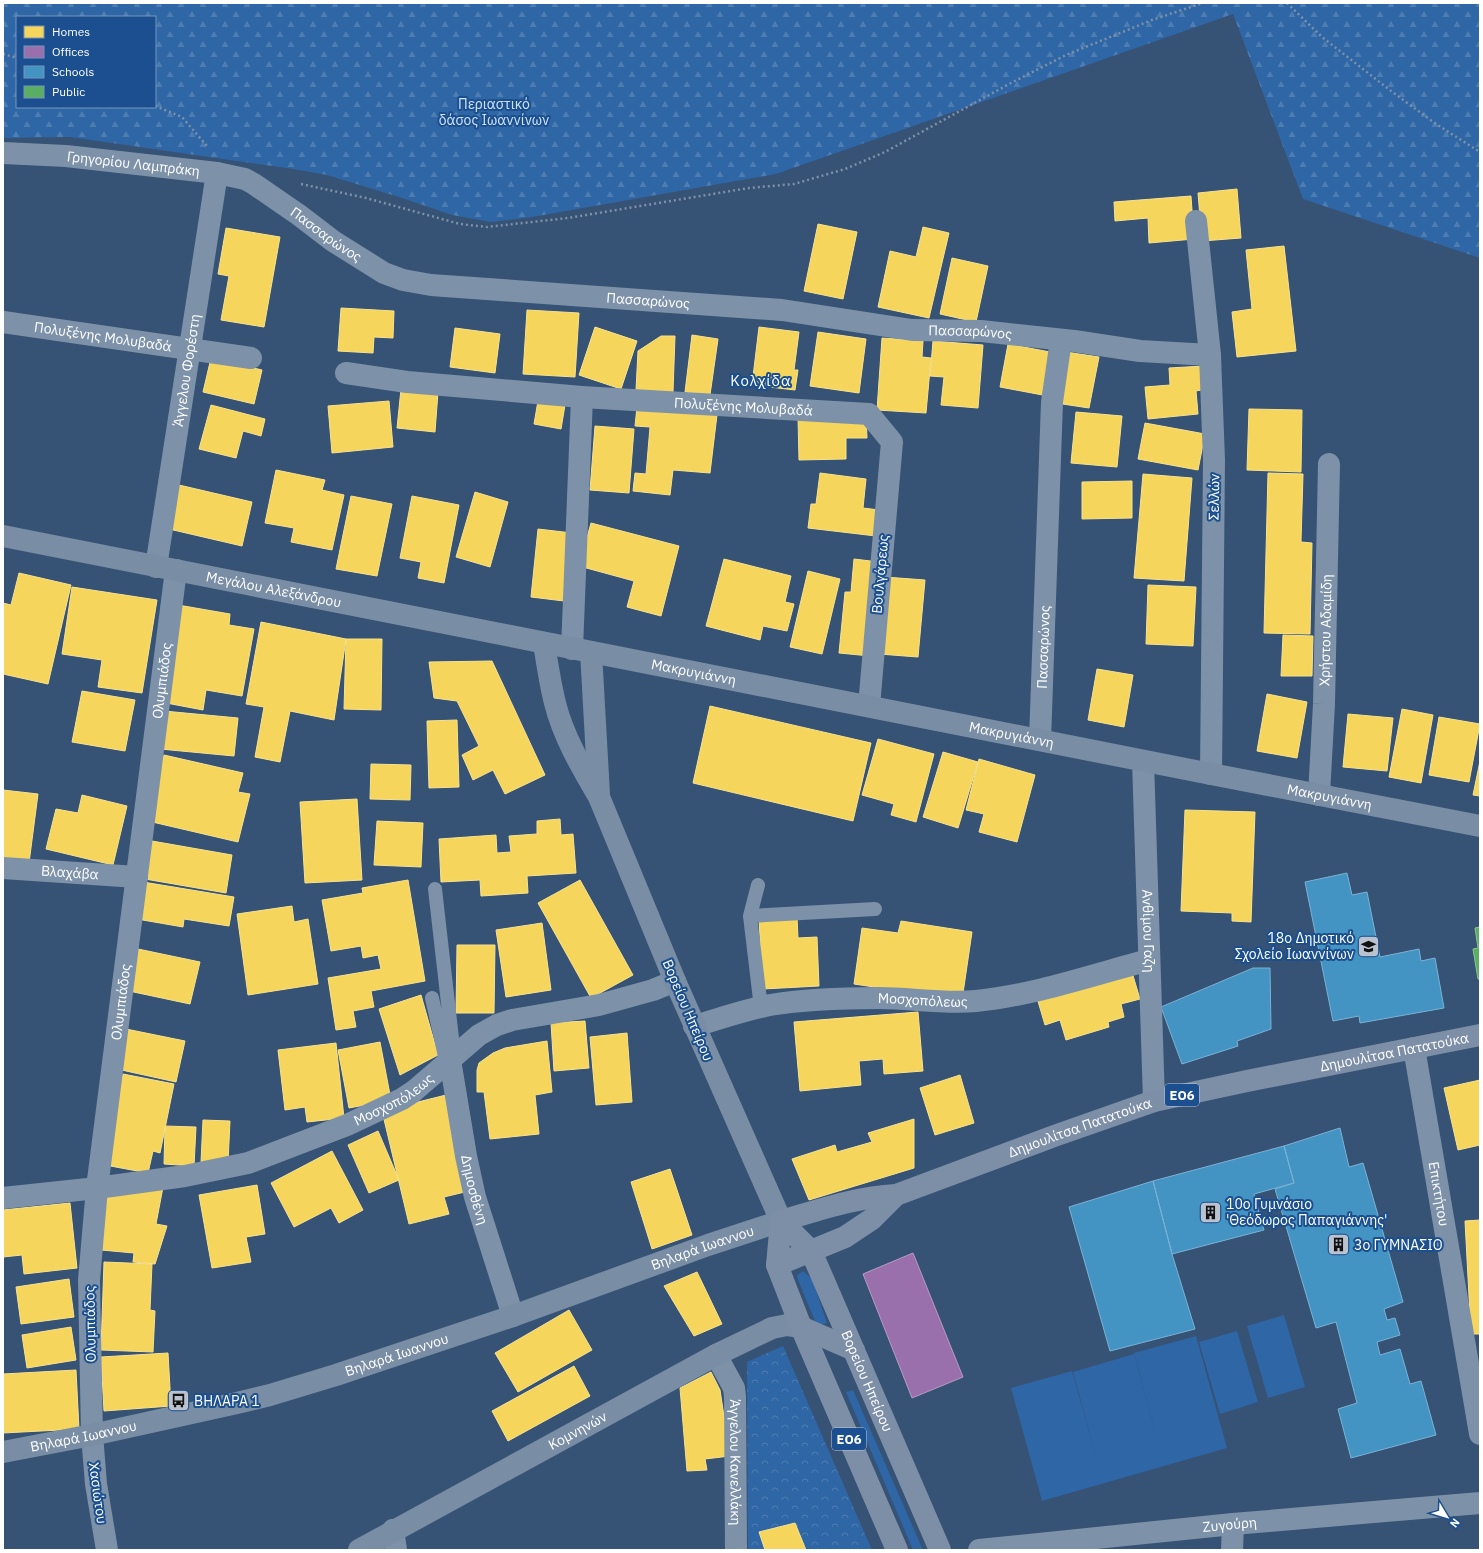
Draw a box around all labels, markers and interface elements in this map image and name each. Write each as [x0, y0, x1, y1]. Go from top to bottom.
legend [16, 16, 156, 108]
text: Homes [52, 24, 90, 39]
text: Offices [52, 44, 90, 59]
text: Schools [52, 64, 95, 79]
text: Public [52, 84, 85, 99]
park label: Περιαστικό δάσος Ιωαννίνων [439, 95, 549, 129]
street label: Γρηγορίου Λαμπράκη [66, 147, 201, 180]
street label: Πασσαρώνος [287, 203, 365, 266]
street label: Πασσαρώνος [606, 289, 691, 312]
street label: Άγγελου Φορέστη [169, 313, 204, 428]
street label: Πολυξένης Μολυβαδά [33, 318, 173, 355]
street label: Πασσαρώνος [928, 321, 1013, 343]
district label: Κολχίδα [730, 371, 792, 390]
street label: Πολυξένης Μολυβαδά [674, 393, 813, 420]
street label: Σελλών [1205, 474, 1223, 520]
street label: Βουλγάρεως [868, 533, 892, 614]
street label: Μεγάλου Αλεξάνδρου [205, 567, 343, 611]
street label: Χρήστου Αδαμίδη [1315, 574, 1336, 686]
street label: Πασσαρώνος [1033, 605, 1054, 689]
street label: Ολυμπιάδος [148, 641, 176, 720]
street label: Μακρυγιάννη [650, 655, 738, 689]
street label: Μακρυγιάννη [968, 718, 1056, 752]
street label: Μακρυγιάννη [1286, 780, 1374, 814]
street label: Βλαχάβα [40, 862, 99, 883]
street label: Ανθίμου Γαζη [1138, 889, 1159, 973]
place label: 18ο Δημοτικό Σχολείο Ιωαννίνων [1235, 929, 1354, 963]
school or university icon: 18ο Δημοτικό Σχολείο Ιωαννίνων [1356, 933, 1382, 959]
street label: Βορείου Ηπείρου [658, 956, 718, 1064]
street label: Ολυμπιάδος [107, 963, 135, 1041]
street label: Μοσχοπόλεως [878, 989, 968, 1011]
street label: Δημουλίτσα Πατατούκα [1318, 1028, 1470, 1075]
street label: Μοσχοπόλεως [351, 1069, 437, 1130]
road number: ΕΟ6 [1165, 1084, 1199, 1106]
street label: Δημουλίτσα Πατατούκα [1005, 1094, 1154, 1162]
street label: Δημοσθένη [457, 1153, 492, 1227]
street label: Επικτήτου [1425, 1160, 1453, 1227]
place label: 10ο Γυμνάσιο 'Θεόδωρος Παπαγιάννης' [1226, 1195, 1387, 1229]
building icon: 10ο Γυμνάσιο 'Θεόδωρος Παπαγιάννης' [1197, 1199, 1223, 1225]
street label: Βηλαρά Ιωαννου [648, 1221, 756, 1274]
building icon: 3ο ΓΥΜΝΑΣΙΟ [1326, 1232, 1352, 1258]
place label: 3ο ΓΥΜΝΑΣΙΟ [1354, 1236, 1443, 1254]
street label: Ολυμπιάδος [80, 1285, 100, 1362]
street label: Βορείου Ηπείρου [837, 1327, 897, 1435]
street label: Βηλαρά Ιωαννου [343, 1329, 451, 1380]
bus stop icon: ΒΗΛΑΡΑ 1 [166, 1388, 192, 1414]
place label: ΒΗΛΑΡΑ 1 [194, 1392, 260, 1410]
street label: Άγγελου Κανελλάκη [726, 1399, 745, 1526]
street label: Κομνηνών [545, 1407, 610, 1454]
street label: Βηλαρά Ιωαννου [29, 1416, 138, 1456]
road number: ΕΟ6 [832, 1428, 866, 1450]
street label: Χασιώτου [85, 1461, 111, 1525]
north arrow [1427, 1497, 1467, 1537]
street label: Ζυγούρη [1202, 1513, 1258, 1536]
text: N [1447, 1516, 1463, 1531]

